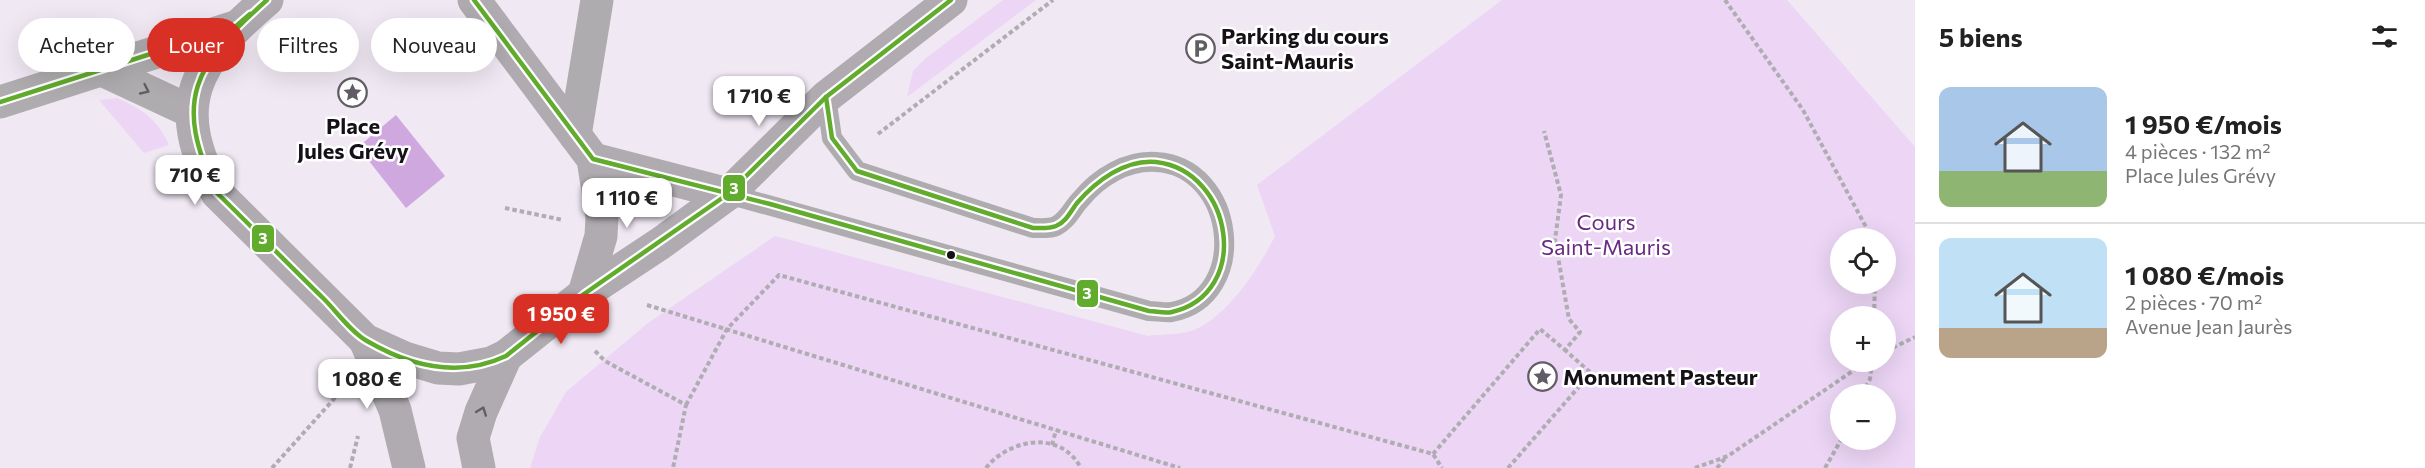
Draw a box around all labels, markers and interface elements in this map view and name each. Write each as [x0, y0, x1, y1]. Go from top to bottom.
chip: Acheter [18, 18, 135, 72]
chip: Louer [147, 18, 245, 72]
chip: Filtres [257, 18, 359, 72]
chip: Nouveau [371, 18, 497, 72]
icon: filters [2368, 20, 2401, 53]
text: 5 biens [1939, 21, 2023, 52]
place label: Parking du cours Saint-Mauris [1221, 22, 1389, 74]
parking icon: Parking du cours Saint-Mauris [1184, 32, 1216, 64]
pin: 1 710 € [704, 76, 814, 127]
place icon: Place Jules Grévy [337, 77, 369, 109]
one-way arrow [139, 83, 150, 95]
text: 1 710 € [727, 83, 791, 107]
text: 1 950 €/mois [2125, 108, 2282, 139]
icon: home [1987, 111, 2059, 183]
place label: Place Jules Grévy [297, 112, 409, 164]
text: 4 pièces · 132 m² [2125, 139, 2271, 163]
pin: 710 € [153, 155, 237, 206]
text: 710 € [169, 162, 221, 186]
text: Place Jules Grévy [2125, 163, 2276, 187]
line badge: 3 [722, 174, 746, 202]
pin: 1 110 € [572, 178, 682, 229]
text: 3 [729, 178, 739, 197]
text: 1 110 € [596, 185, 658, 209]
park label: Cours Saint-Mauris [1541, 208, 1671, 260]
line badge: 3 [251, 224, 275, 253]
text: 3 [258, 228, 268, 247]
map controls [1830, 228, 1896, 450]
button: locate [1830, 228, 1896, 294]
unlabelled marker [945, 249, 957, 261]
text: 1 080 €/mois [2125, 259, 2284, 290]
icon: home [1987, 262, 2059, 334]
line badge: 3 [1076, 279, 1099, 308]
text: 3 [1082, 283, 1092, 302]
text: 2 pièces · 70 m² [2125, 290, 2262, 314]
pin: 1 950 € [506, 294, 616, 345]
text: 1 950 € [527, 301, 595, 325]
button: + [1830, 306, 1896, 372]
text: Avenue Jean Jaurès [2125, 314, 2292, 338]
pin: 1 080 € [312, 359, 422, 410]
place icon: Monument Pasteur [1526, 360, 1558, 392]
place label: Monument Pasteur [1563, 363, 1758, 390]
text: 1 080 € [332, 366, 402, 390]
button: − [1830, 384, 1896, 450]
one-way arrow [475, 407, 487, 418]

